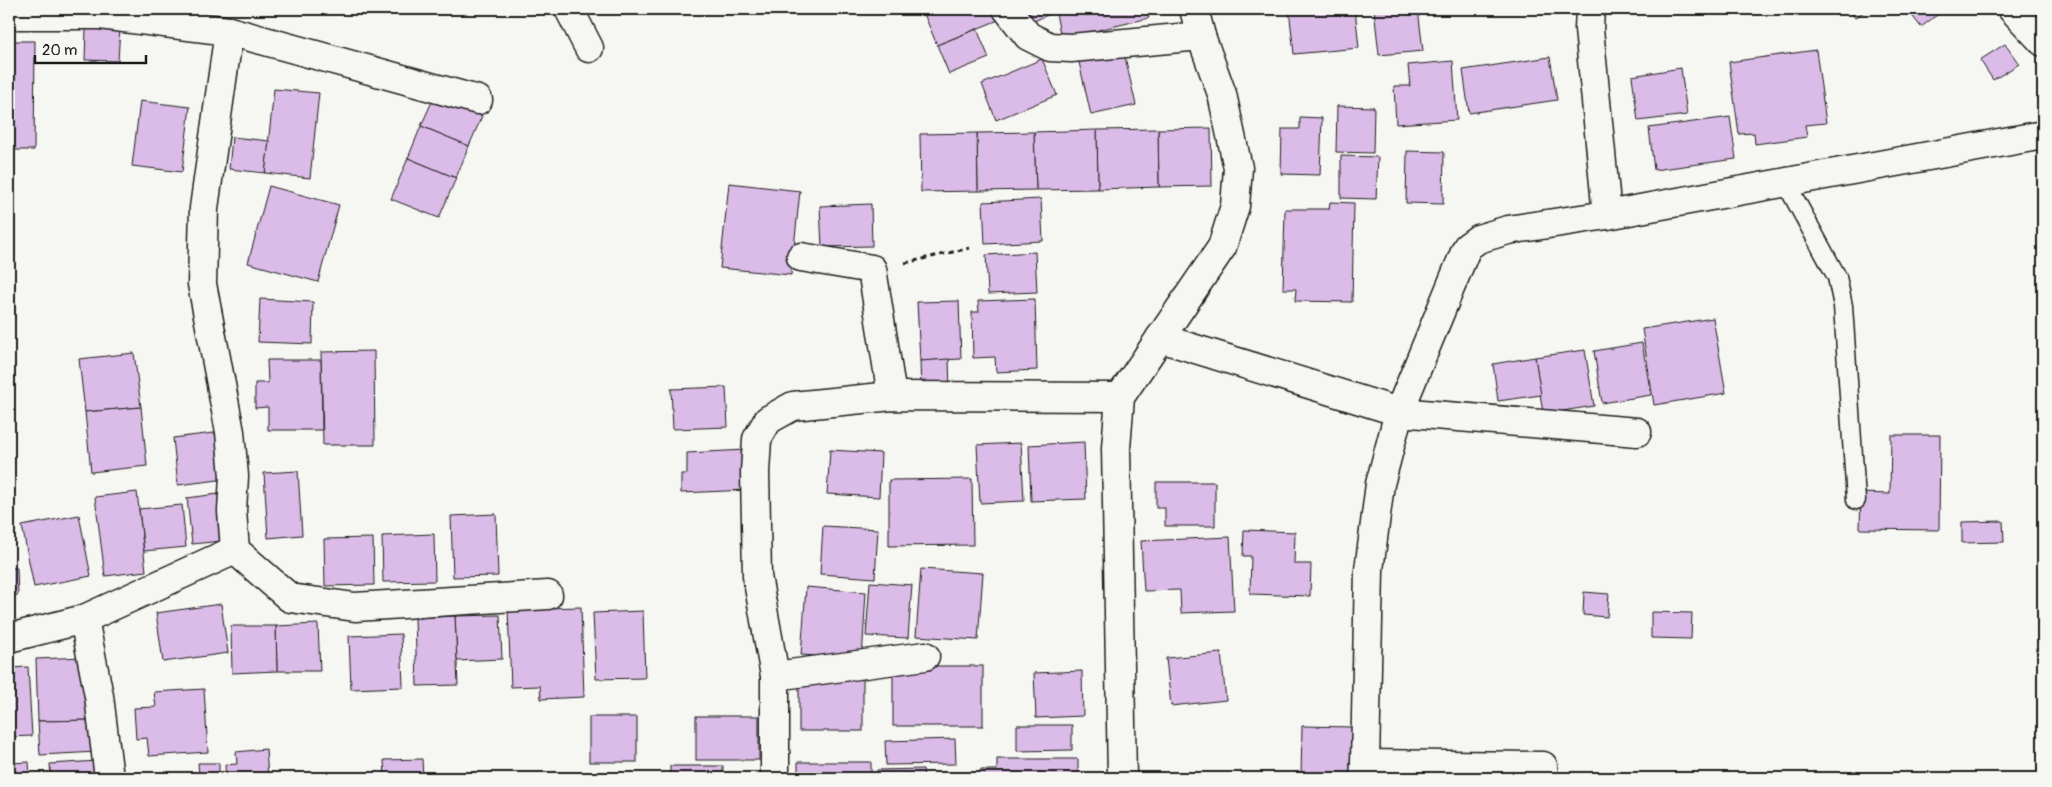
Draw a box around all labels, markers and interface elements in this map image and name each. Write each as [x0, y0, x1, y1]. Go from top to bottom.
scale bar [35, 32, 146, 64]
text: 20 m [42, 41, 77, 60]

